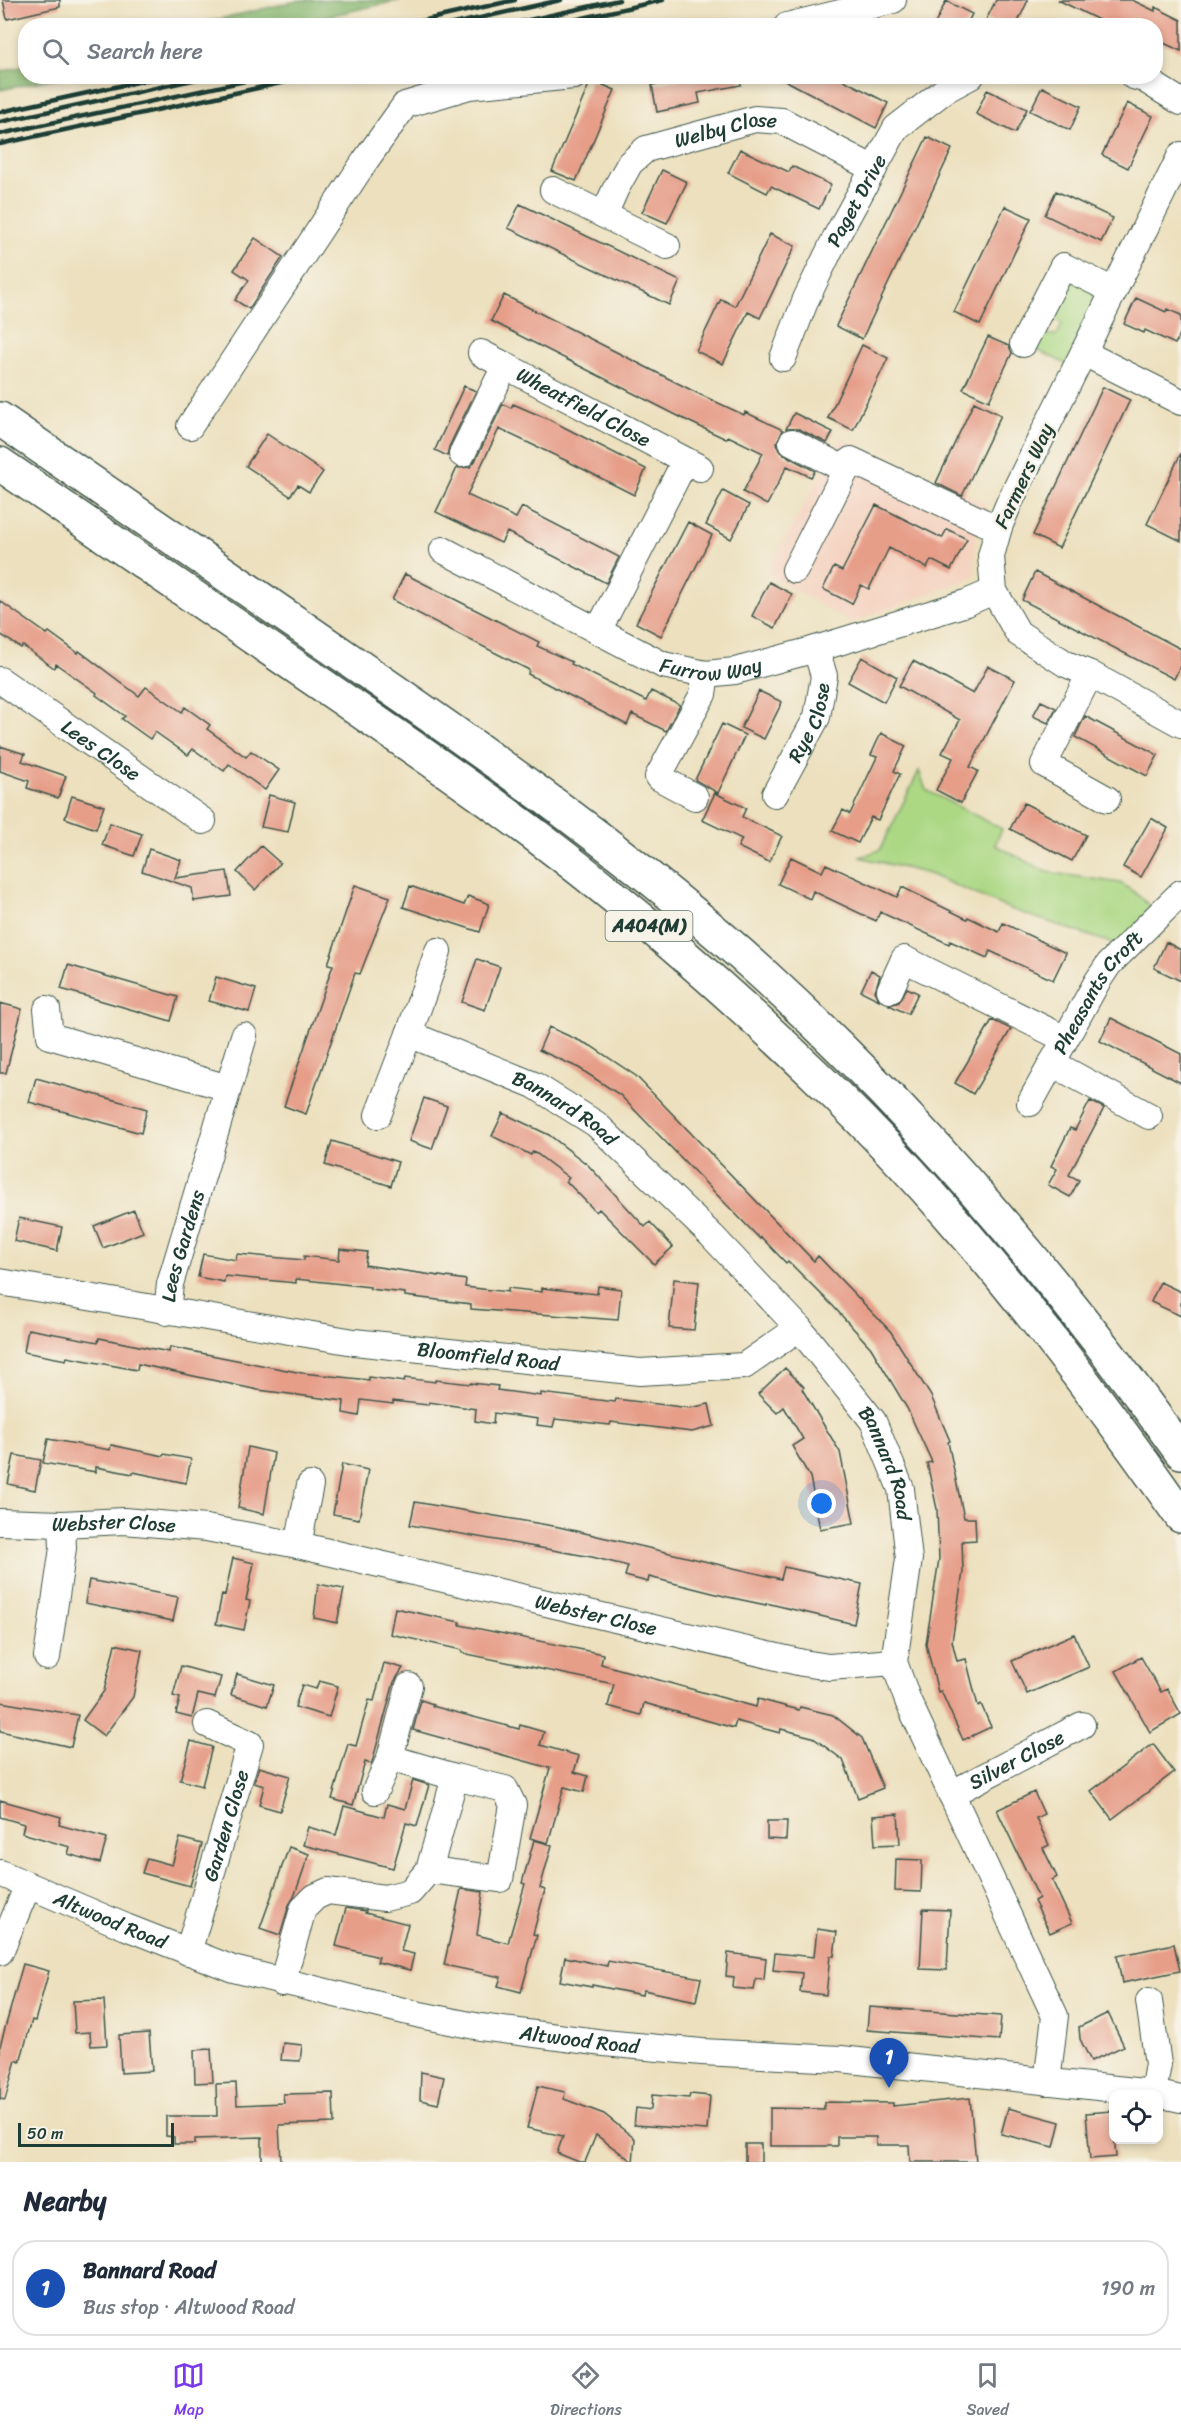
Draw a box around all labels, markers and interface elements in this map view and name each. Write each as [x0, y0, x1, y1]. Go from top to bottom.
search box [18, 18, 1163, 84]
text: Search here [87, 32, 203, 71]
icon: search [39, 35, 72, 68]
street label: Welby Close [670, 101, 778, 158]
street label: Paget Drive [816, 147, 896, 253]
street label: Wheatfield Close [510, 357, 657, 457]
street label: Farmers Way [984, 417, 1064, 535]
street label: Furrow Way [657, 647, 766, 691]
street label: Rye Close [778, 680, 840, 769]
street label: Lees Close [54, 710, 148, 790]
road number: A404(M) [606, 911, 692, 941]
street label: Pheasants Croft [1043, 922, 1151, 1061]
street label: Bannard Road [507, 1060, 628, 1155]
street label: Lees Gardens [151, 1185, 215, 1304]
street label: Bloomfield Road [415, 1331, 563, 1381]
street label: Bannard Road [849, 1397, 922, 1523]
your location [807, 1489, 836, 1518]
street label: Webster Close [51, 1503, 177, 1543]
street label: Webster Close [532, 1583, 660, 1646]
street label: Silver Close [962, 1720, 1071, 1799]
street label: Garden Close [192, 1765, 259, 1886]
street label: Altwood Road [47, 1880, 174, 1960]
street label: Altwood Road [517, 2015, 642, 2064]
pin: 1 [870, 2038, 908, 2088]
map controls [1109, 2090, 1163, 2144]
button: locate [1109, 2090, 1163, 2144]
text: 50 m [27, 2119, 63, 2148]
scale bar [18, 2120, 174, 2148]
text: Nearby [24, 2178, 106, 2224]
text: Bannard Road [83, 2251, 216, 2290]
text: 1 [41, 2271, 50, 2306]
text: 190 m [1101, 2271, 1155, 2306]
text: Bus stop · Altwood Road [83, 2290, 295, 2325]
tab: Map [172, 2359, 205, 2424]
tab: Directions [550, 2359, 622, 2424]
tab: Saved [966, 2359, 1009, 2424]

